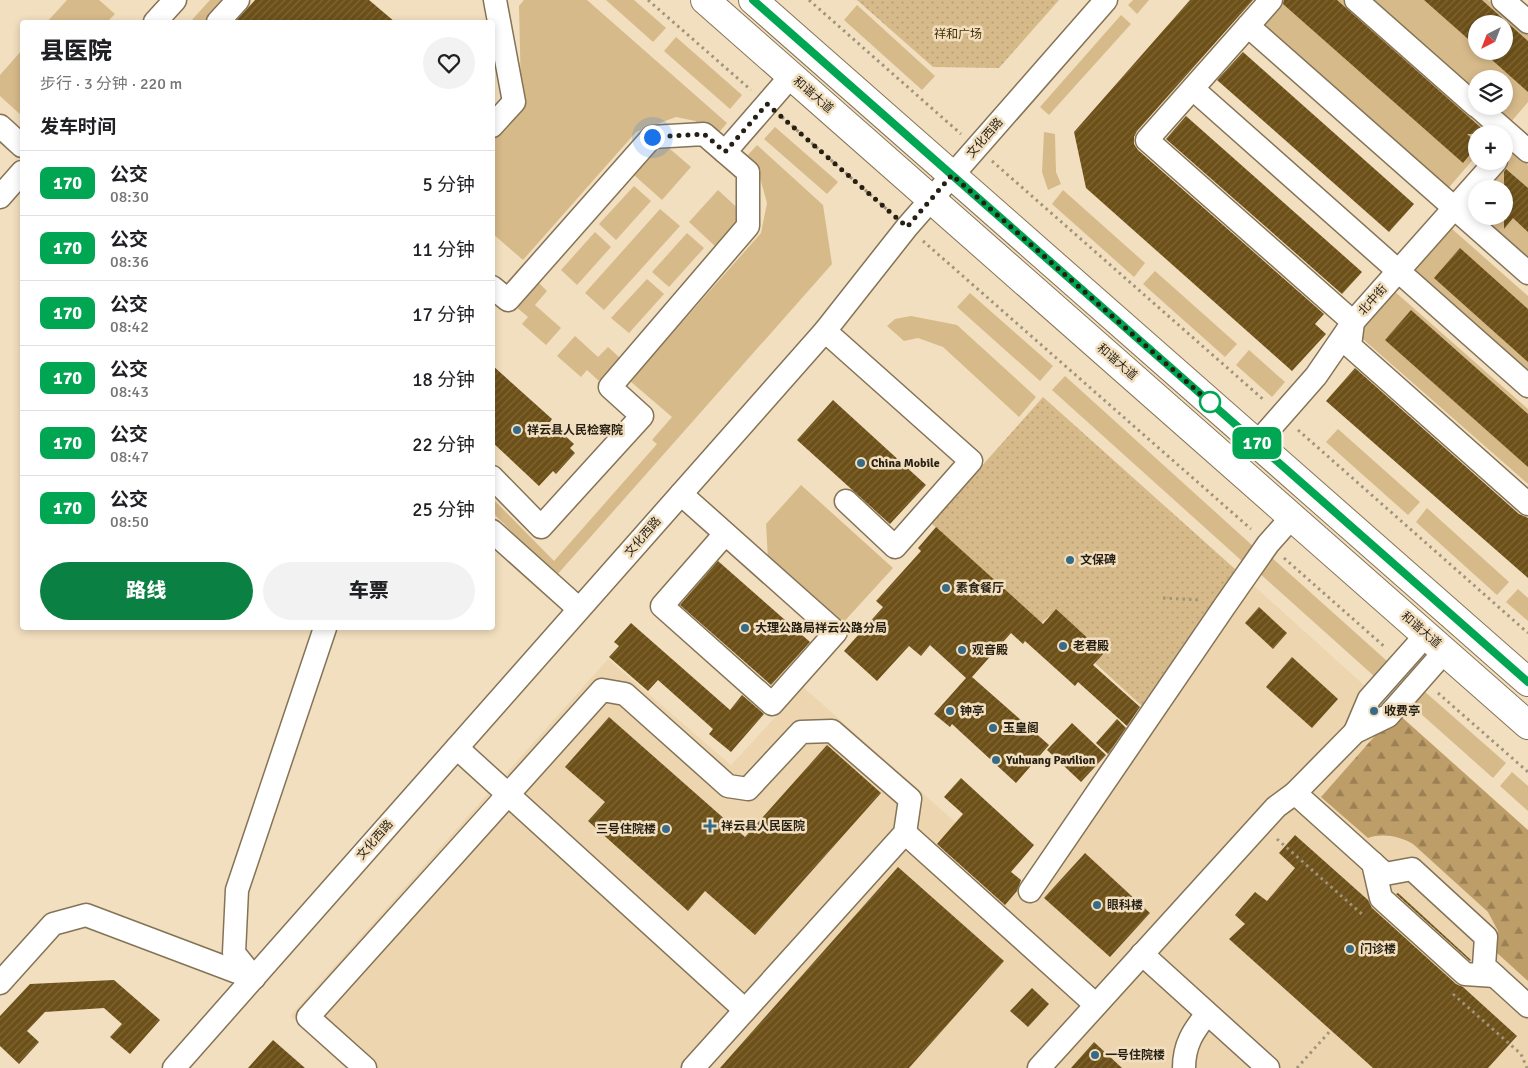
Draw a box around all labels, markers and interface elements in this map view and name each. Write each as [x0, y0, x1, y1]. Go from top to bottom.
north arrow [1468, 15, 1512, 60]
map controls [1468, 15, 1513, 225]
park label: 祥和广场 [934, 27, 982, 42]
text: 县医院 [40, 36, 112, 66]
button: heart [423, 37, 475, 89]
button: layers [1468, 70, 1513, 115]
text: 步行 · 3 分钟 · 220 m [40, 74, 182, 94]
street label: 和谐大道 [790, 74, 836, 116]
text: 发车时间 [40, 115, 116, 139]
street label: 文化西路 [964, 115, 1006, 161]
your location [640, 125, 665, 150]
button: + [1468, 125, 1513, 170]
text: 公交 [110, 163, 148, 187]
text: 170 [53, 172, 82, 194]
text: 5 分钟 [423, 173, 475, 197]
button: − [1468, 180, 1513, 225]
text: 08:30 [110, 187, 149, 207]
text: 公交 [110, 228, 148, 252]
text: 170 [53, 237, 82, 259]
text: 11 分钟 [412, 238, 475, 262]
text: 08:36 [110, 252, 149, 272]
street label: 北中街 [1355, 282, 1391, 318]
text: 公交 [110, 293, 148, 317]
text: 170 [53, 302, 82, 324]
text: 17 分钟 [412, 303, 475, 327]
text: 08:42 [110, 317, 149, 337]
street label: 和谐大道 [1094, 341, 1140, 383]
text: 公交 [110, 358, 148, 382]
text: 170 [53, 367, 82, 389]
text: 18 分钟 [412, 368, 475, 392]
text: 08:43 [110, 382, 149, 402]
unlabelled marker [1199, 391, 1221, 413]
text: 公交 [110, 423, 148, 447]
place label: 祥云县人民检察院 [527, 423, 623, 438]
marker: 祥云县人民检察院 [511, 424, 523, 436]
line badge: 170 [1228, 427, 1286, 459]
text: 170 [53, 432, 82, 454]
text: 170 [1242, 432, 1272, 454]
text: 22 分钟 [412, 433, 475, 457]
text: 08:47 [110, 447, 149, 467]
place label: China Mobile [871, 456, 940, 471]
marker: China Mobile [855, 457, 867, 469]
text: 公交 [110, 488, 148, 512]
text: 170 [53, 497, 82, 519]
text: 25 分钟 [412, 498, 475, 522]
text: 08:50 [110, 512, 149, 532]
street label: 文化西路 [622, 514, 664, 560]
place label: 文保碑 [1080, 553, 1116, 568]
marker: 文保碑 [1064, 554, 1076, 566]
button: 路线 [40, 562, 253, 620]
button: 车票 [263, 562, 475, 620]
place label: 素食餐厅 [956, 581, 1004, 596]
marker: 素食餐厅 [940, 582, 952, 594]
street label: 和谐大道 [1398, 609, 1444, 651]
place label: 大理公路局祥云公路分局 [755, 621, 887, 636]
marker: 大理公路局祥云公路分局 [739, 622, 751, 634]
place label: 老君殿 [1073, 639, 1109, 654]
marker: 老君殿 [1057, 640, 1069, 652]
place label: 观音殿 [972, 643, 1008, 658]
marker: 观音殿 [956, 644, 968, 656]
place label: 钟亭 [960, 704, 984, 719]
place label: 收费亭 [1384, 704, 1420, 719]
marker: 钟亭 [944, 705, 956, 717]
marker: 收费亭 [1368, 705, 1380, 717]
place label: 玉皇阁 [1003, 721, 1039, 736]
marker: 玉皇阁 [987, 722, 999, 734]
place label: Yuhuang Pavilion [1005, 753, 1096, 768]
marker: Yuhuang Pavilion [990, 754, 1002, 766]
street label: 文化西路 [354, 817, 396, 863]
marker: 祥云县人民医院 [703, 819, 717, 833]
place label: 祥云县人民医院 [721, 819, 805, 834]
place label: 三号住院楼 [596, 822, 656, 837]
marker: 三号住院楼 [660, 823, 672, 835]
place label: 眼科楼 [1107, 898, 1143, 913]
marker: 眼科楼 [1091, 899, 1103, 911]
place label: 门诊楼 [1360, 942, 1396, 957]
marker: 门诊楼 [1344, 943, 1356, 955]
place label: 一号住院楼 [1105, 1048, 1165, 1063]
marker: 一号住院楼 [1089, 1049, 1101, 1061]

